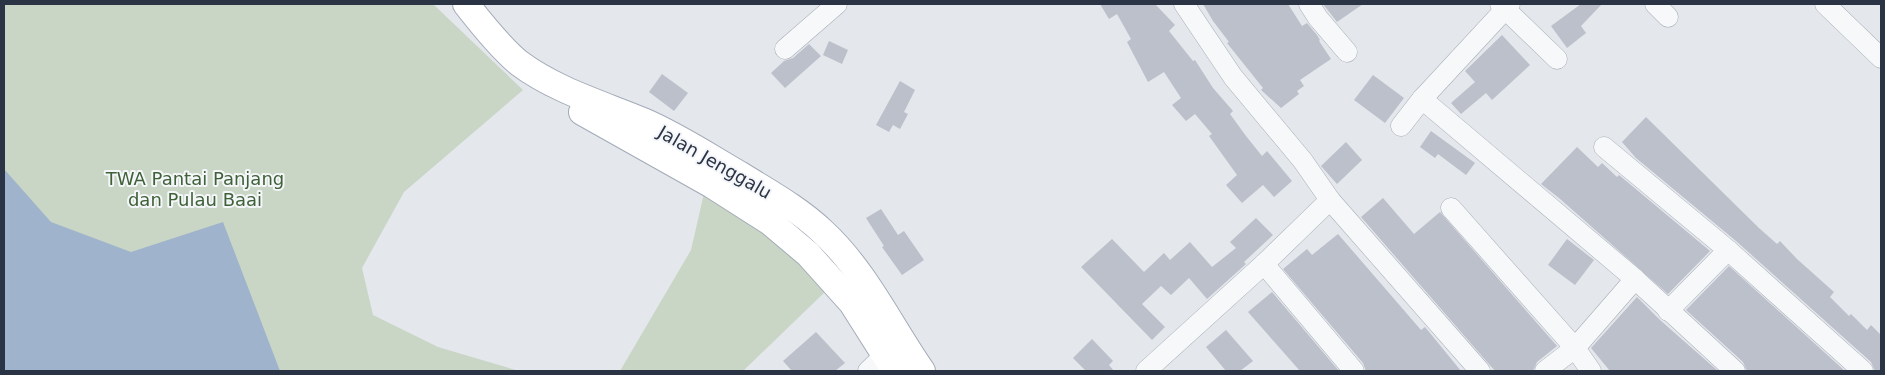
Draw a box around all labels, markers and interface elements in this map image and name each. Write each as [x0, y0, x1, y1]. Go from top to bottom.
street label: Jalan Jenggalu [654, 121, 775, 203]
park label: TWA Pantai Panjang dan Pulau Baai [105, 168, 284, 210]

